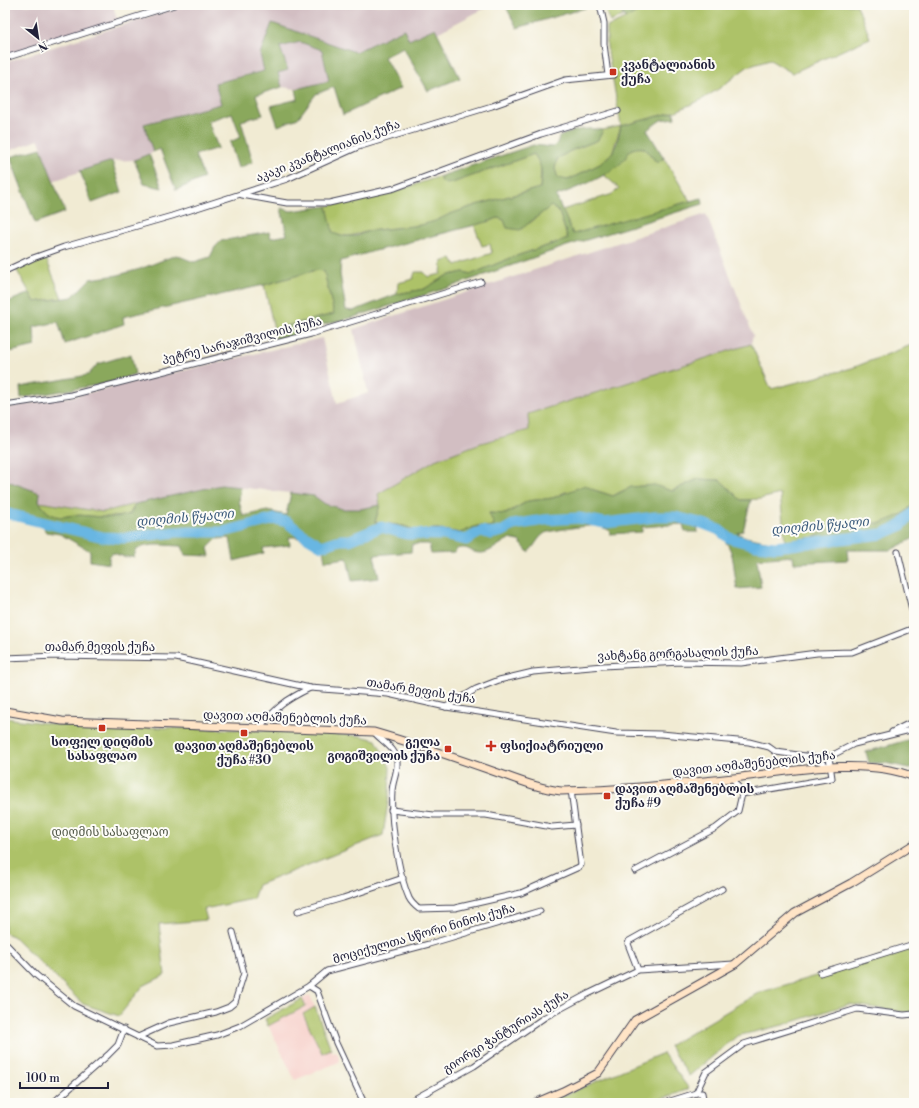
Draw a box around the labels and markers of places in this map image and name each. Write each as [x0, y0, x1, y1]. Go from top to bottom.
place label: კვანტალიანის ქუჩა [621, 58, 716, 87]
marker: კვანტალიანის ქუჩა [608, 67, 618, 77]
marker: სოფელ დიღმის სასაფლაო [97, 723, 107, 733]
marker: დავით აღმაშენებლის ქუჩა #30 [239, 728, 249, 738]
place label: სოფელ დიღმის სასაფლაო [51, 735, 153, 764]
place label: გელა გოგიშვილის ქუჩა [328, 735, 440, 764]
place label: დავით აღმაშენებლის ქუჩა #30 [174, 739, 314, 768]
place label: ფსიქიატრიული [500, 739, 603, 754]
marker: ფსიქიატრიული [485, 740, 497, 752]
marker: გელა გოგიშვილის ქუჩა [443, 744, 453, 754]
place label: დავით აღმაშენებლის ქუჩა #9 [615, 782, 755, 811]
marker: დავით აღმაშენებლის ქუჩა #9 [602, 791, 612, 801]

